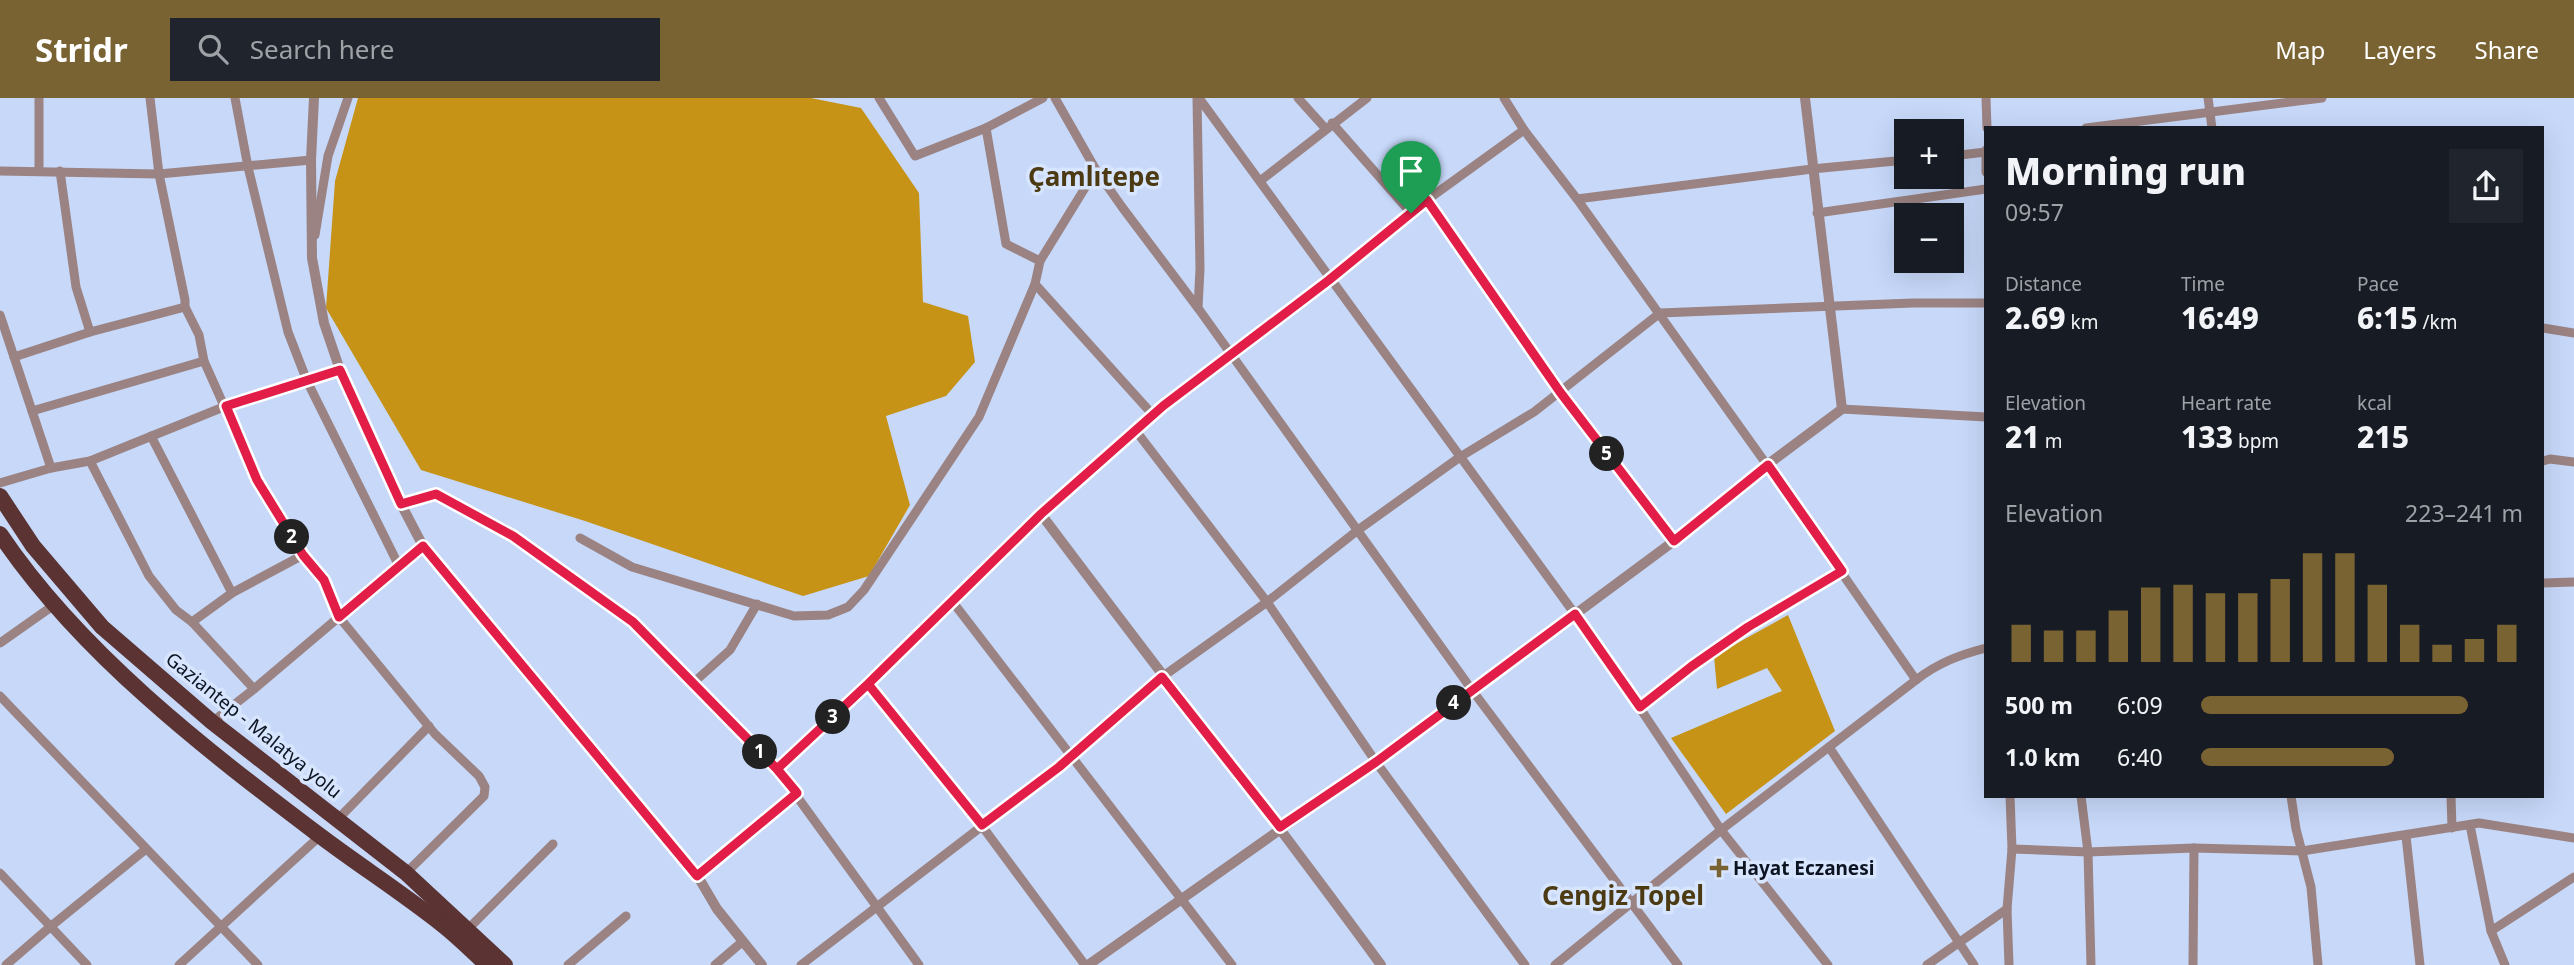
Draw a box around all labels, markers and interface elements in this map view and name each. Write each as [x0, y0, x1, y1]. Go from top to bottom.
search box [170, 18, 660, 81]
text: Stridr [35, 27, 128, 72]
icon: search [194, 30, 232, 68]
text: Search here [250, 31, 394, 67]
text: Map [2275, 33, 2325, 66]
text: Layers [2363, 33, 2437, 66]
text: Share [2475, 33, 2539, 66]
map controls [1894, 119, 1964, 273]
button: + [1894, 119, 1964, 189]
pin [1381, 141, 1441, 213]
text: Morning run [2005, 144, 2246, 196]
button: share [2449, 149, 2523, 223]
icon: arrive [1392, 152, 1430, 190]
district label: Çamlıtepe [1028, 158, 1160, 194]
text: 09:57 [2005, 196, 2064, 228]
button: − [1894, 203, 1964, 273]
text: Distance [2005, 271, 2082, 297]
text: Time [2181, 271, 2225, 297]
text: Pace [2357, 271, 2399, 297]
text: 2.69 [2005, 297, 2066, 338]
text: 16:49 [2181, 297, 2259, 338]
text: 6:15 [2357, 297, 2418, 338]
text: km [2066, 309, 2098, 335]
text: /km [2418, 309, 2458, 335]
text: Elevation [2005, 390, 2086, 416]
text: Heart rate [2181, 390, 2272, 416]
text: kcal [2357, 390, 2392, 416]
text: 21 [2005, 416, 2040, 457]
text: 133 [2181, 416, 2233, 457]
text: 215 [2357, 416, 2409, 457]
text: m [2040, 428, 2062, 454]
text: bpm [2233, 428, 2279, 454]
pin: 5 [1590, 436, 1624, 472]
text: 5 [1601, 440, 1612, 466]
text: Elevation [2005, 497, 2103, 529]
text: 223–241 m [2405, 497, 2523, 529]
pin: 2 [274, 520, 310, 555]
text: 2 [286, 523, 297, 549]
street label: Gaziantep - Malatya yolu [161, 646, 347, 804]
pin: 4 [1436, 686, 1472, 720]
text: 4 [1448, 689, 1459, 715]
text: 500 m [2005, 689, 2073, 721]
text: 6:09 [2117, 689, 2163, 721]
pin: 3 [816, 700, 850, 734]
text: 3 [827, 703, 838, 729]
pin: 1 [742, 734, 778, 770]
text: 1 [754, 738, 765, 764]
text: 1.0 km [2005, 741, 2080, 773]
text: 6:40 [2117, 741, 2163, 773]
place label: Hayat Eczanesi [1733, 855, 1874, 881]
marker: Hayat Eczanesi [1711, 860, 1727, 876]
district label: Cengiz Topel [1542, 877, 1704, 913]

